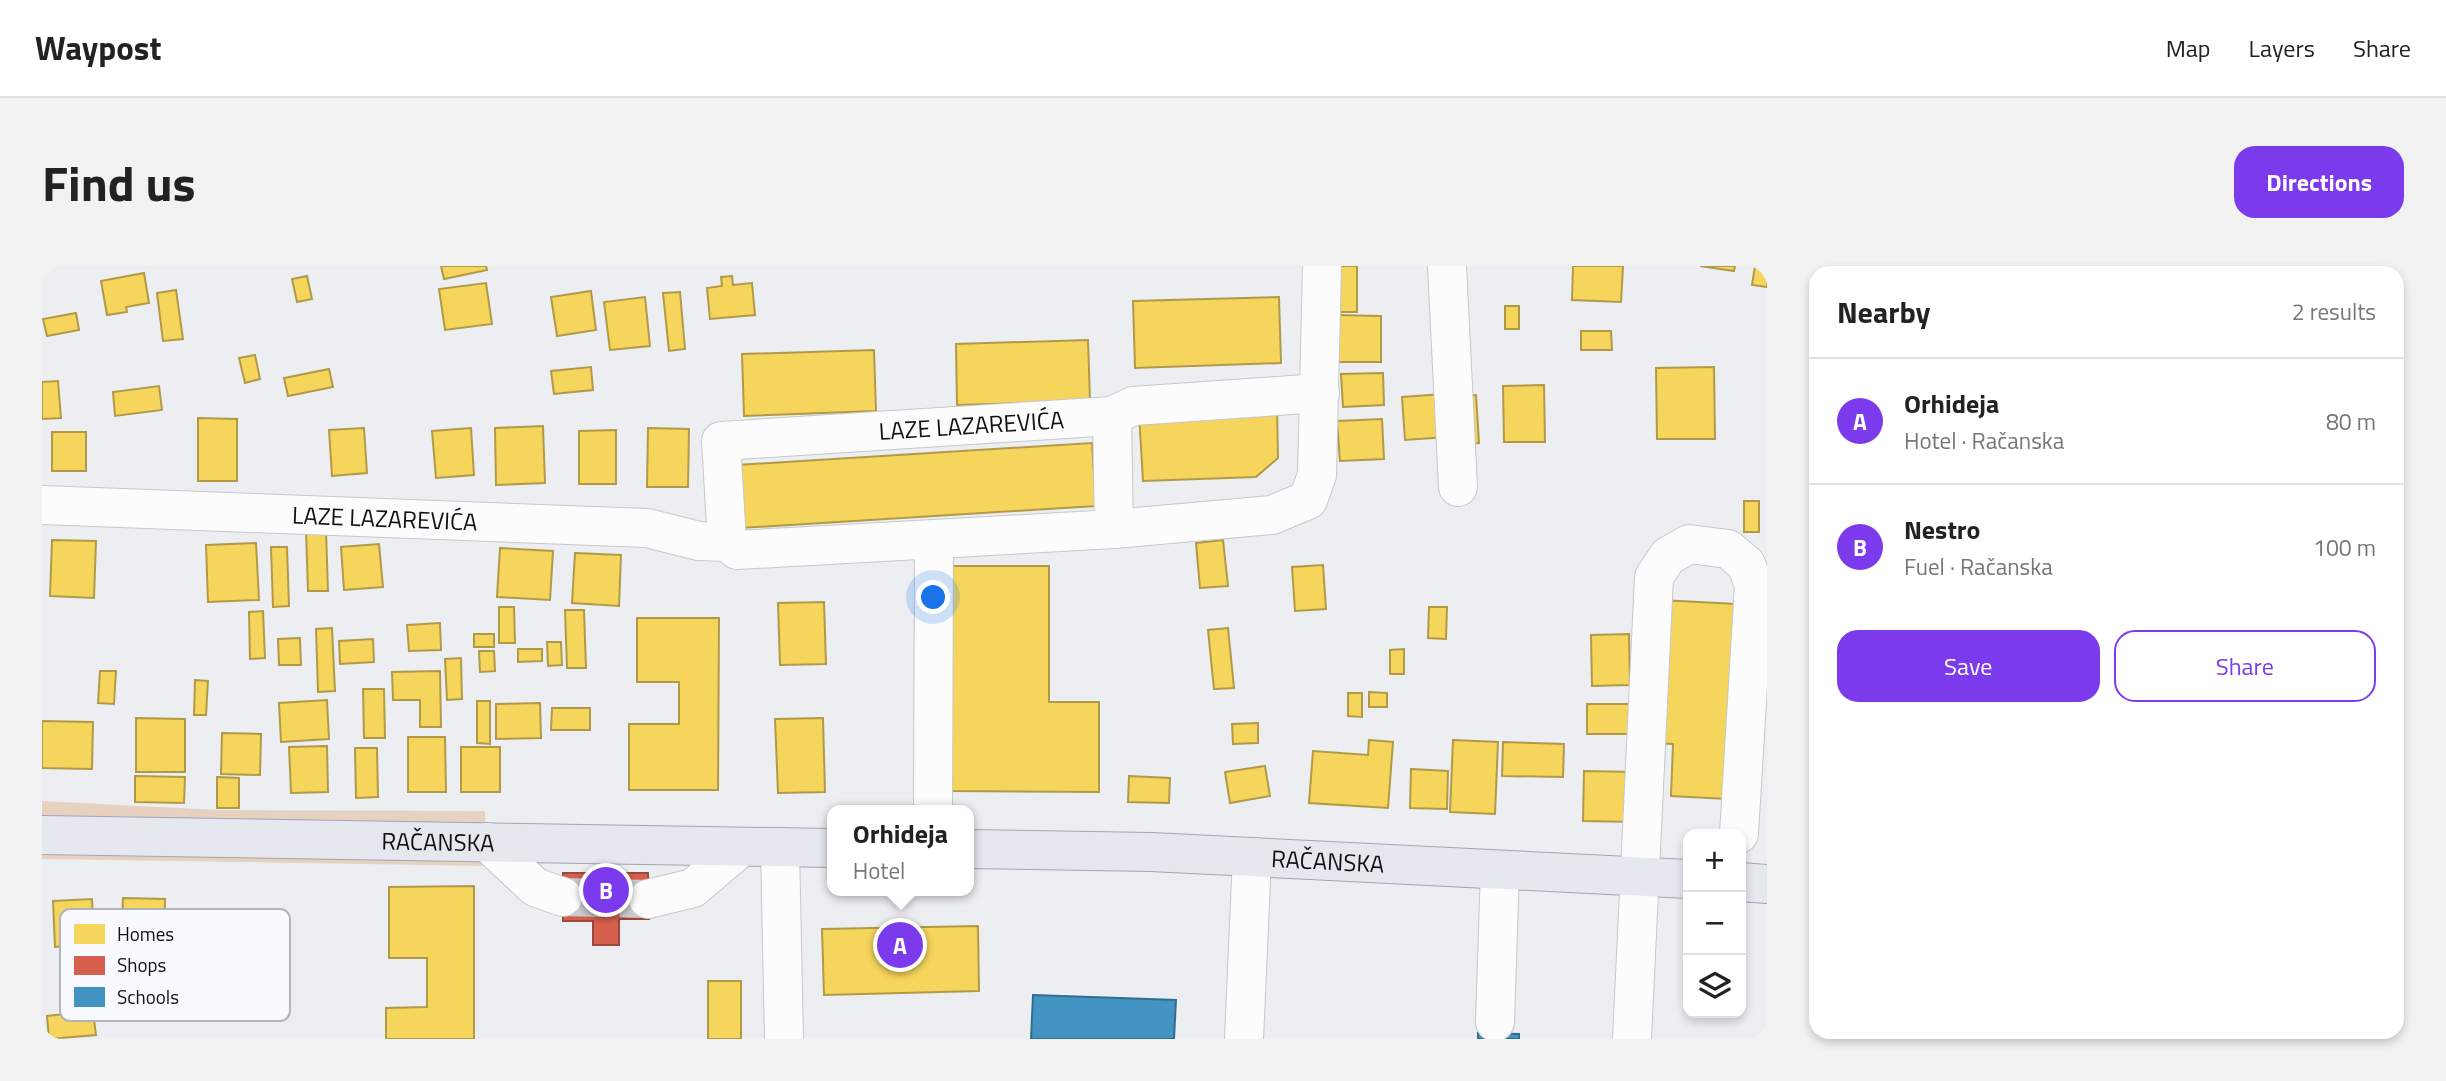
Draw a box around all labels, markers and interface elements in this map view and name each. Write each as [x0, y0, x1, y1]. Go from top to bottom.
text: Waypost [35, 23, 161, 73]
text: Map [2166, 30, 2211, 66]
text: Layers [2249, 30, 2315, 66]
text: Share [2353, 30, 2411, 66]
text: Find us [42, 145, 196, 220]
button: Directions [2234, 146, 2404, 218]
text: Nearby [1837, 289, 1930, 335]
text: 2 results [2292, 294, 2376, 329]
text: Orhideja [1904, 384, 1999, 423]
street label: LAZE LAZAREVIĆA [878, 401, 1065, 449]
text: A [1853, 404, 1867, 439]
text: 80 m [2326, 404, 2376, 439]
text: Hotel · Račanska [1904, 423, 2064, 458]
street label: LAZE LAZAREVIĆA [291, 497, 478, 540]
text: Nestro [1904, 510, 1980, 549]
text: B [1853, 530, 1867, 565]
text: 100 m [2313, 530, 2376, 565]
text: Fuel · Račanska [1904, 549, 2053, 584]
your location [916, 580, 950, 614]
button: Save [1837, 630, 2100, 702]
button: Share [2114, 630, 2376, 702]
popup [827, 805, 974, 896]
text: Orhideja [853, 814, 948, 853]
street label: RAČANSKA [381, 823, 495, 860]
map controls [1683, 829, 1746, 1018]
button: + [1683, 829, 1746, 892]
street label: RAČANSKA [1270, 840, 1385, 882]
text: Hotel [853, 853, 905, 888]
pin: B [583, 864, 629, 916]
button: − [1683, 892, 1746, 955]
legend [60, 909, 290, 1021]
text: Homes [117, 919, 174, 948]
pin: A [877, 919, 923, 971]
text: Shops [117, 950, 167, 979]
button: layers [1683, 955, 1746, 1018]
text: Schools [117, 982, 179, 1011]

